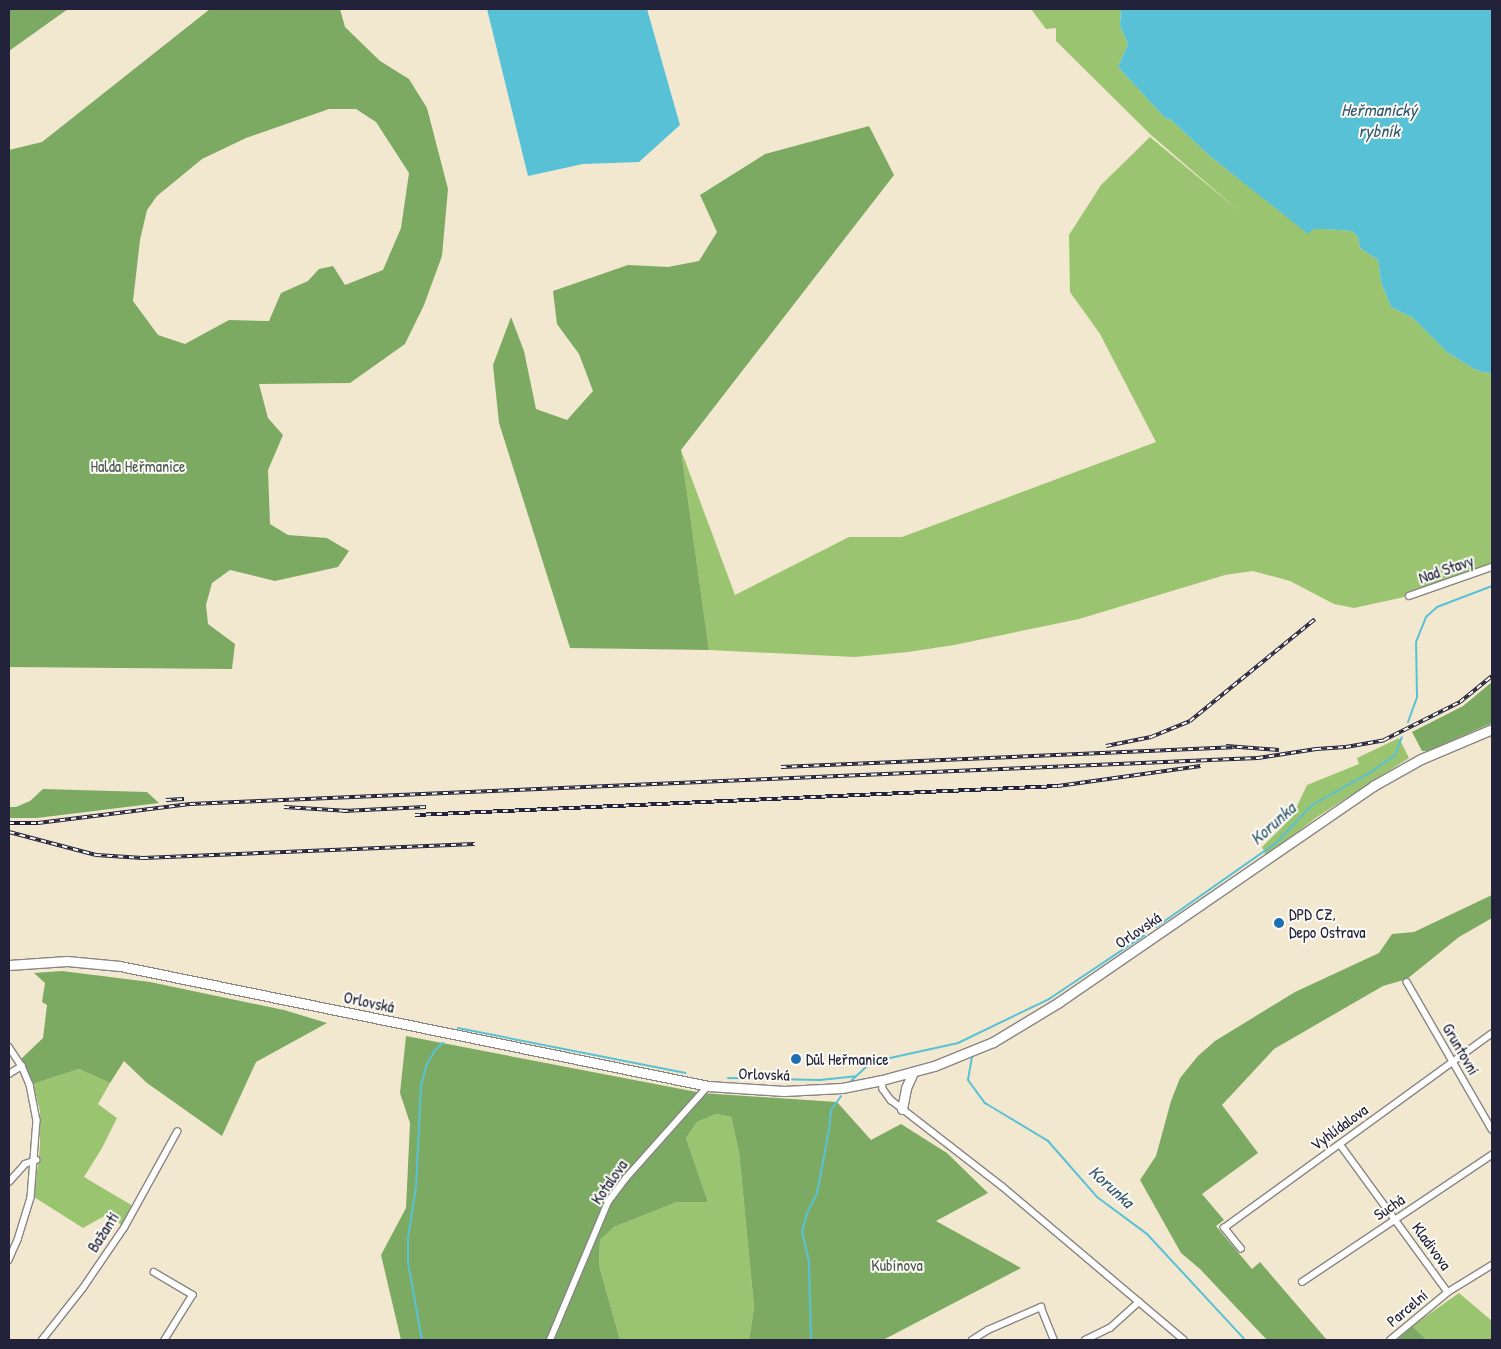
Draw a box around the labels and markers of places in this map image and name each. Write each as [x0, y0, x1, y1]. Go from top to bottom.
place label: DPD CZ, Depo Ostrava [1289, 904, 1366, 942]
marker: DPD CZ, Depo Ostrava [1273, 917, 1285, 929]
place label: Důl Heřmanice [806, 1049, 888, 1069]
marker: Důl Heřmanice [790, 1053, 802, 1065]

